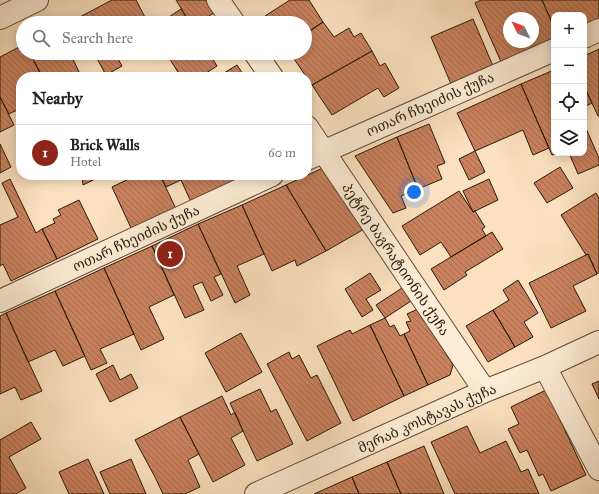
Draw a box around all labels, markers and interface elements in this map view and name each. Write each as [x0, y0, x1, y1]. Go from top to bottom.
north arrow [503, 12, 539, 48]
map controls [551, 12, 587, 156]
button: + [551, 12, 587, 48]
search box [16, 16, 312, 60]
icon: search [30, 27, 52, 49]
text: Search here [62, 29, 133, 47]
button: − [551, 48, 587, 84]
street label: ოთარ ჩხეიძის ქუჩა [364, 69, 497, 140]
button: locate [551, 84, 587, 120]
text: Nearby [32, 88, 83, 109]
button: layers [551, 120, 587, 156]
text: Brick Walls [70, 136, 140, 154]
text: 1 [42, 145, 48, 161]
text: 60 m [268, 145, 296, 161]
text: Hotel [70, 154, 101, 170]
street label: პეტრე ბაგრატიონის ქუჩა [338, 180, 453, 339]
your location [404, 182, 424, 202]
street label: ოთარ ჩხეიძის ქუჩა [70, 202, 202, 275]
pin: 1 [157, 239, 183, 269]
street label: მერაბ კოსტავას ქუჩა [355, 380, 499, 457]

